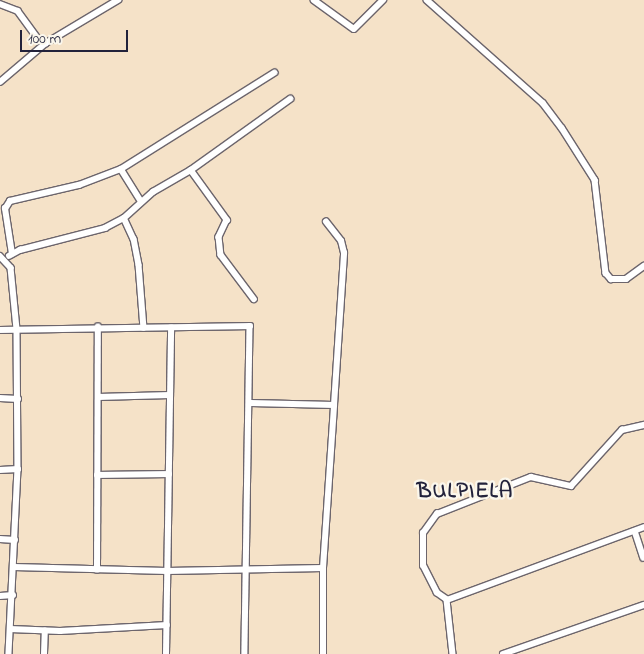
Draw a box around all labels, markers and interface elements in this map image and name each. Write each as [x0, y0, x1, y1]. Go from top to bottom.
scale bar [22, 20, 130, 52]
text: 100 m [28, 28, 61, 50]
district label: BULPIELA [416, 480, 514, 506]

